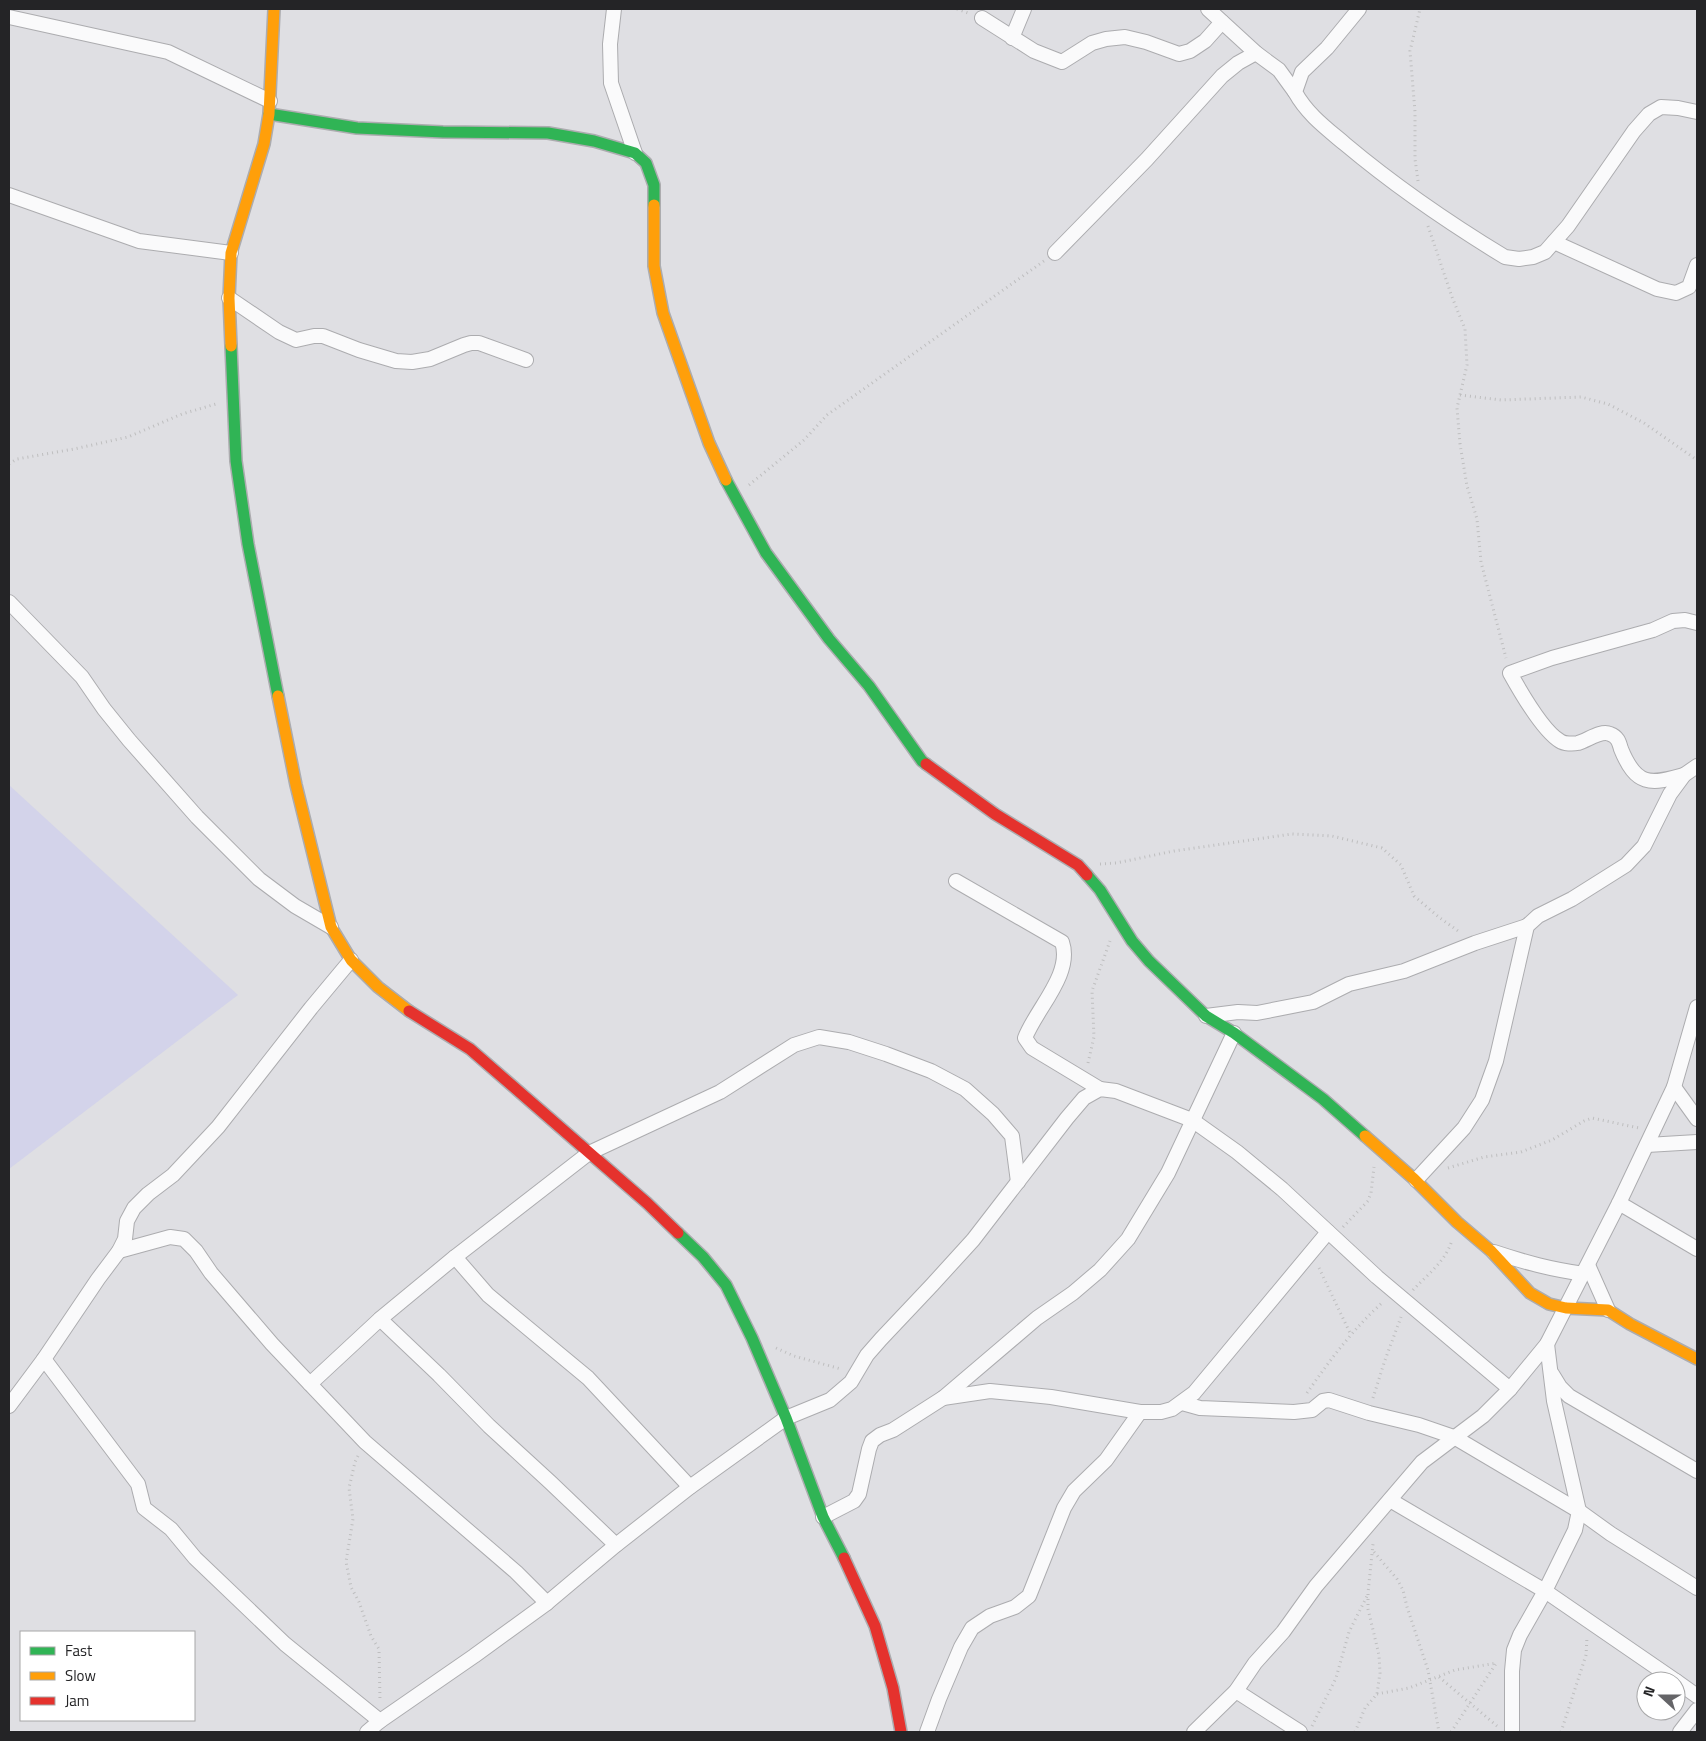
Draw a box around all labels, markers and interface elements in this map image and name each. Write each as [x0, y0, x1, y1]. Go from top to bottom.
legend [20, 1631, 195, 1721]
text: Fast [65, 1639, 93, 1662]
text: Slow [65, 1664, 96, 1687]
north arrow [1636, 1671, 1686, 1721]
text: N [1637, 1683, 1660, 1699]
text: Jam [65, 1689, 89, 1712]

